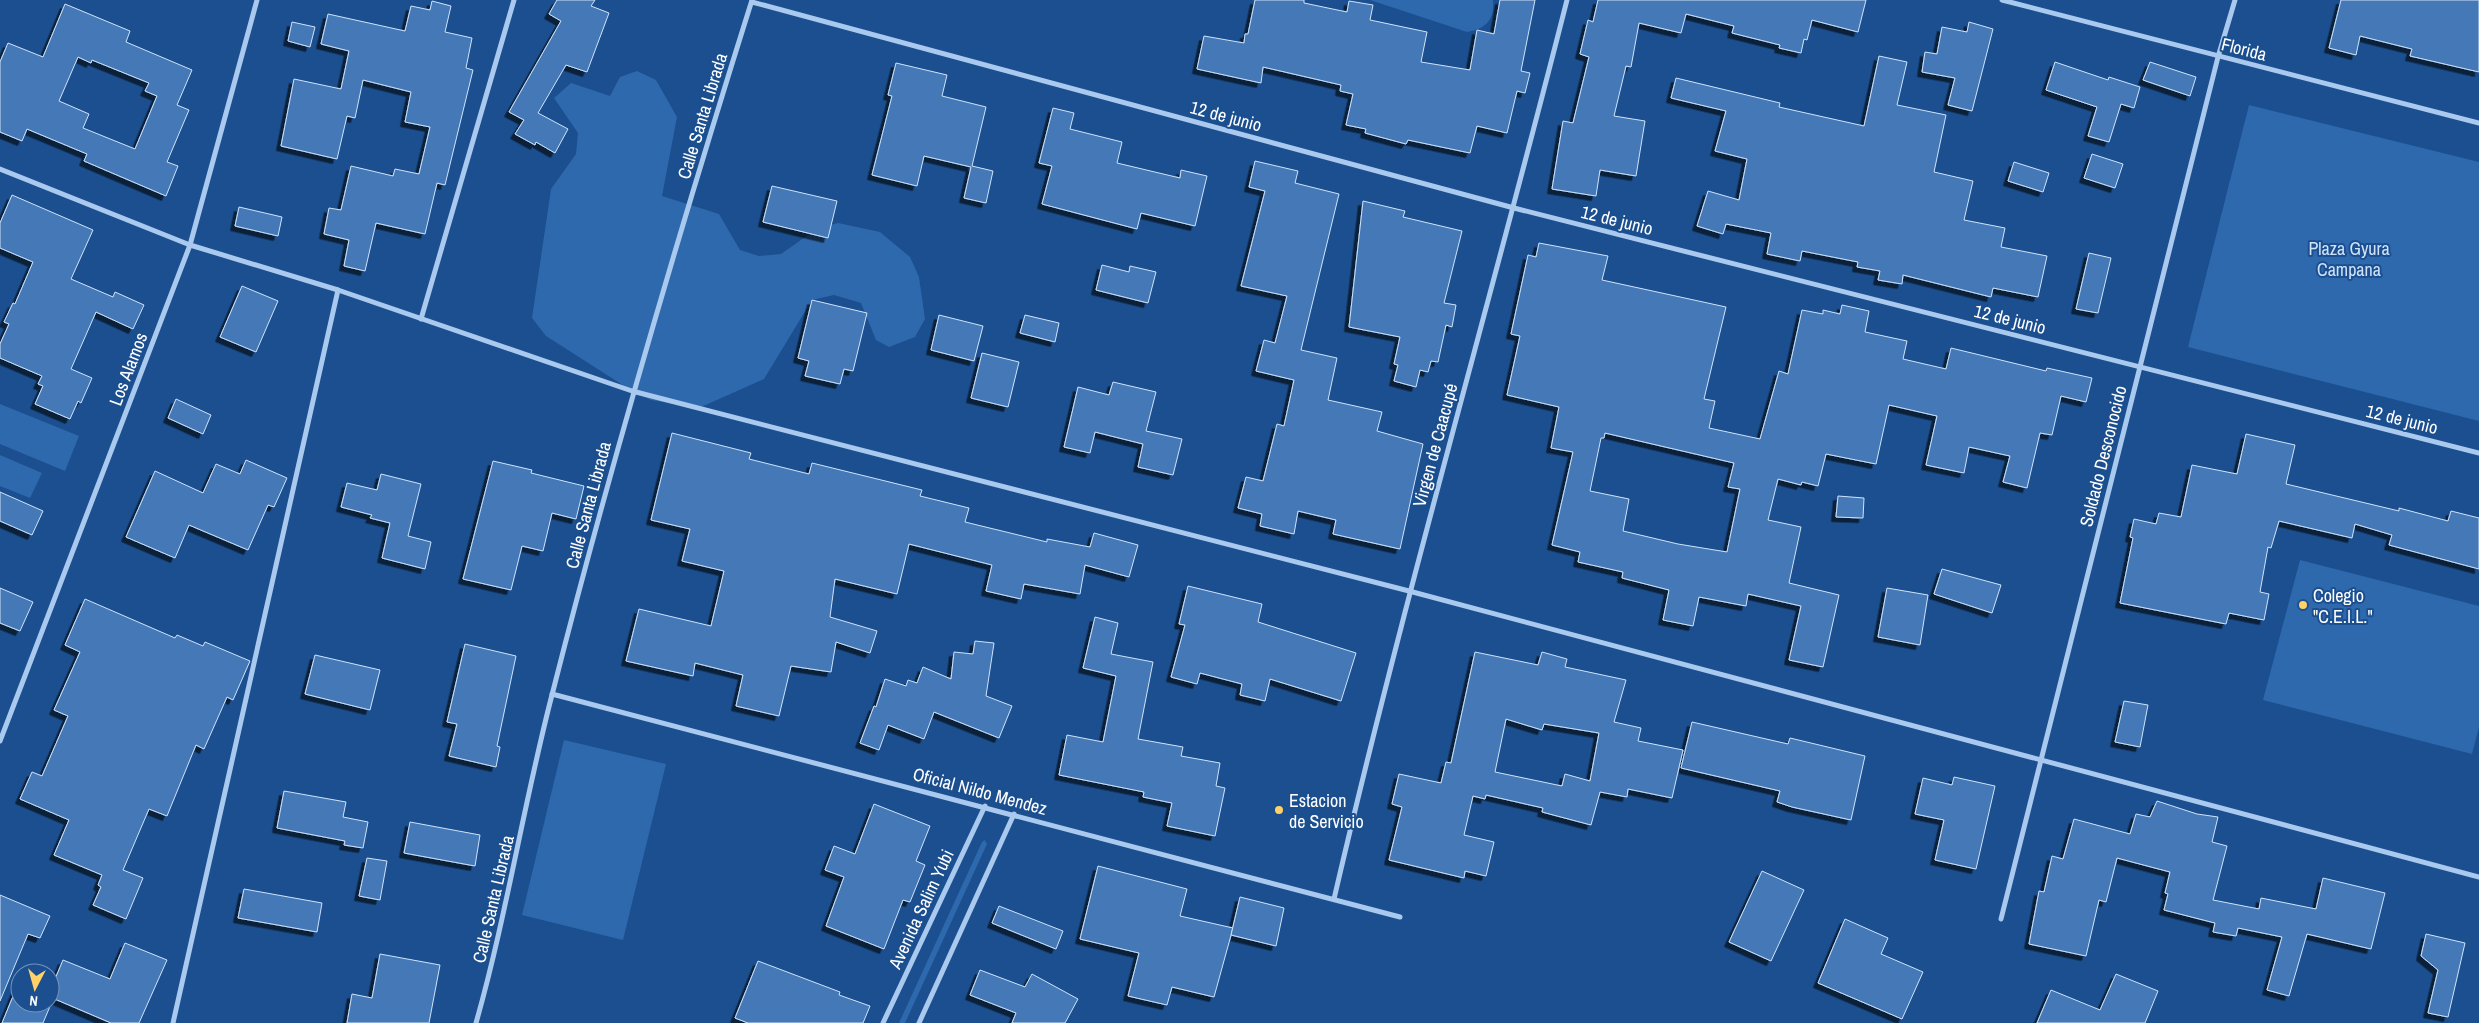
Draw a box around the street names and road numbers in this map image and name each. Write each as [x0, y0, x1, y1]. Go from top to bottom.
street label: Florida [2219, 31, 2269, 67]
street label: Calle Santa Librada [671, 50, 733, 182]
street label: 12 de junio [1187, 94, 1265, 138]
street label: 12 de junio [1579, 199, 1655, 241]
street label: 12 de junio [1972, 298, 2048, 340]
street label: Los Alamos [103, 329, 153, 409]
street label: Virgen de Caacupé [1406, 380, 1464, 510]
street label: Soldado Desconocido [2073, 383, 2133, 529]
street label: 12 de junio [2364, 398, 2440, 440]
street label: Calle Santa Librada [559, 439, 617, 571]
street label: Oficial Nildo Mendez [910, 761, 1050, 821]
street label: Calle Santa Librada [466, 833, 520, 965]
street label: Avenida Salim Yubi [882, 845, 960, 974]

